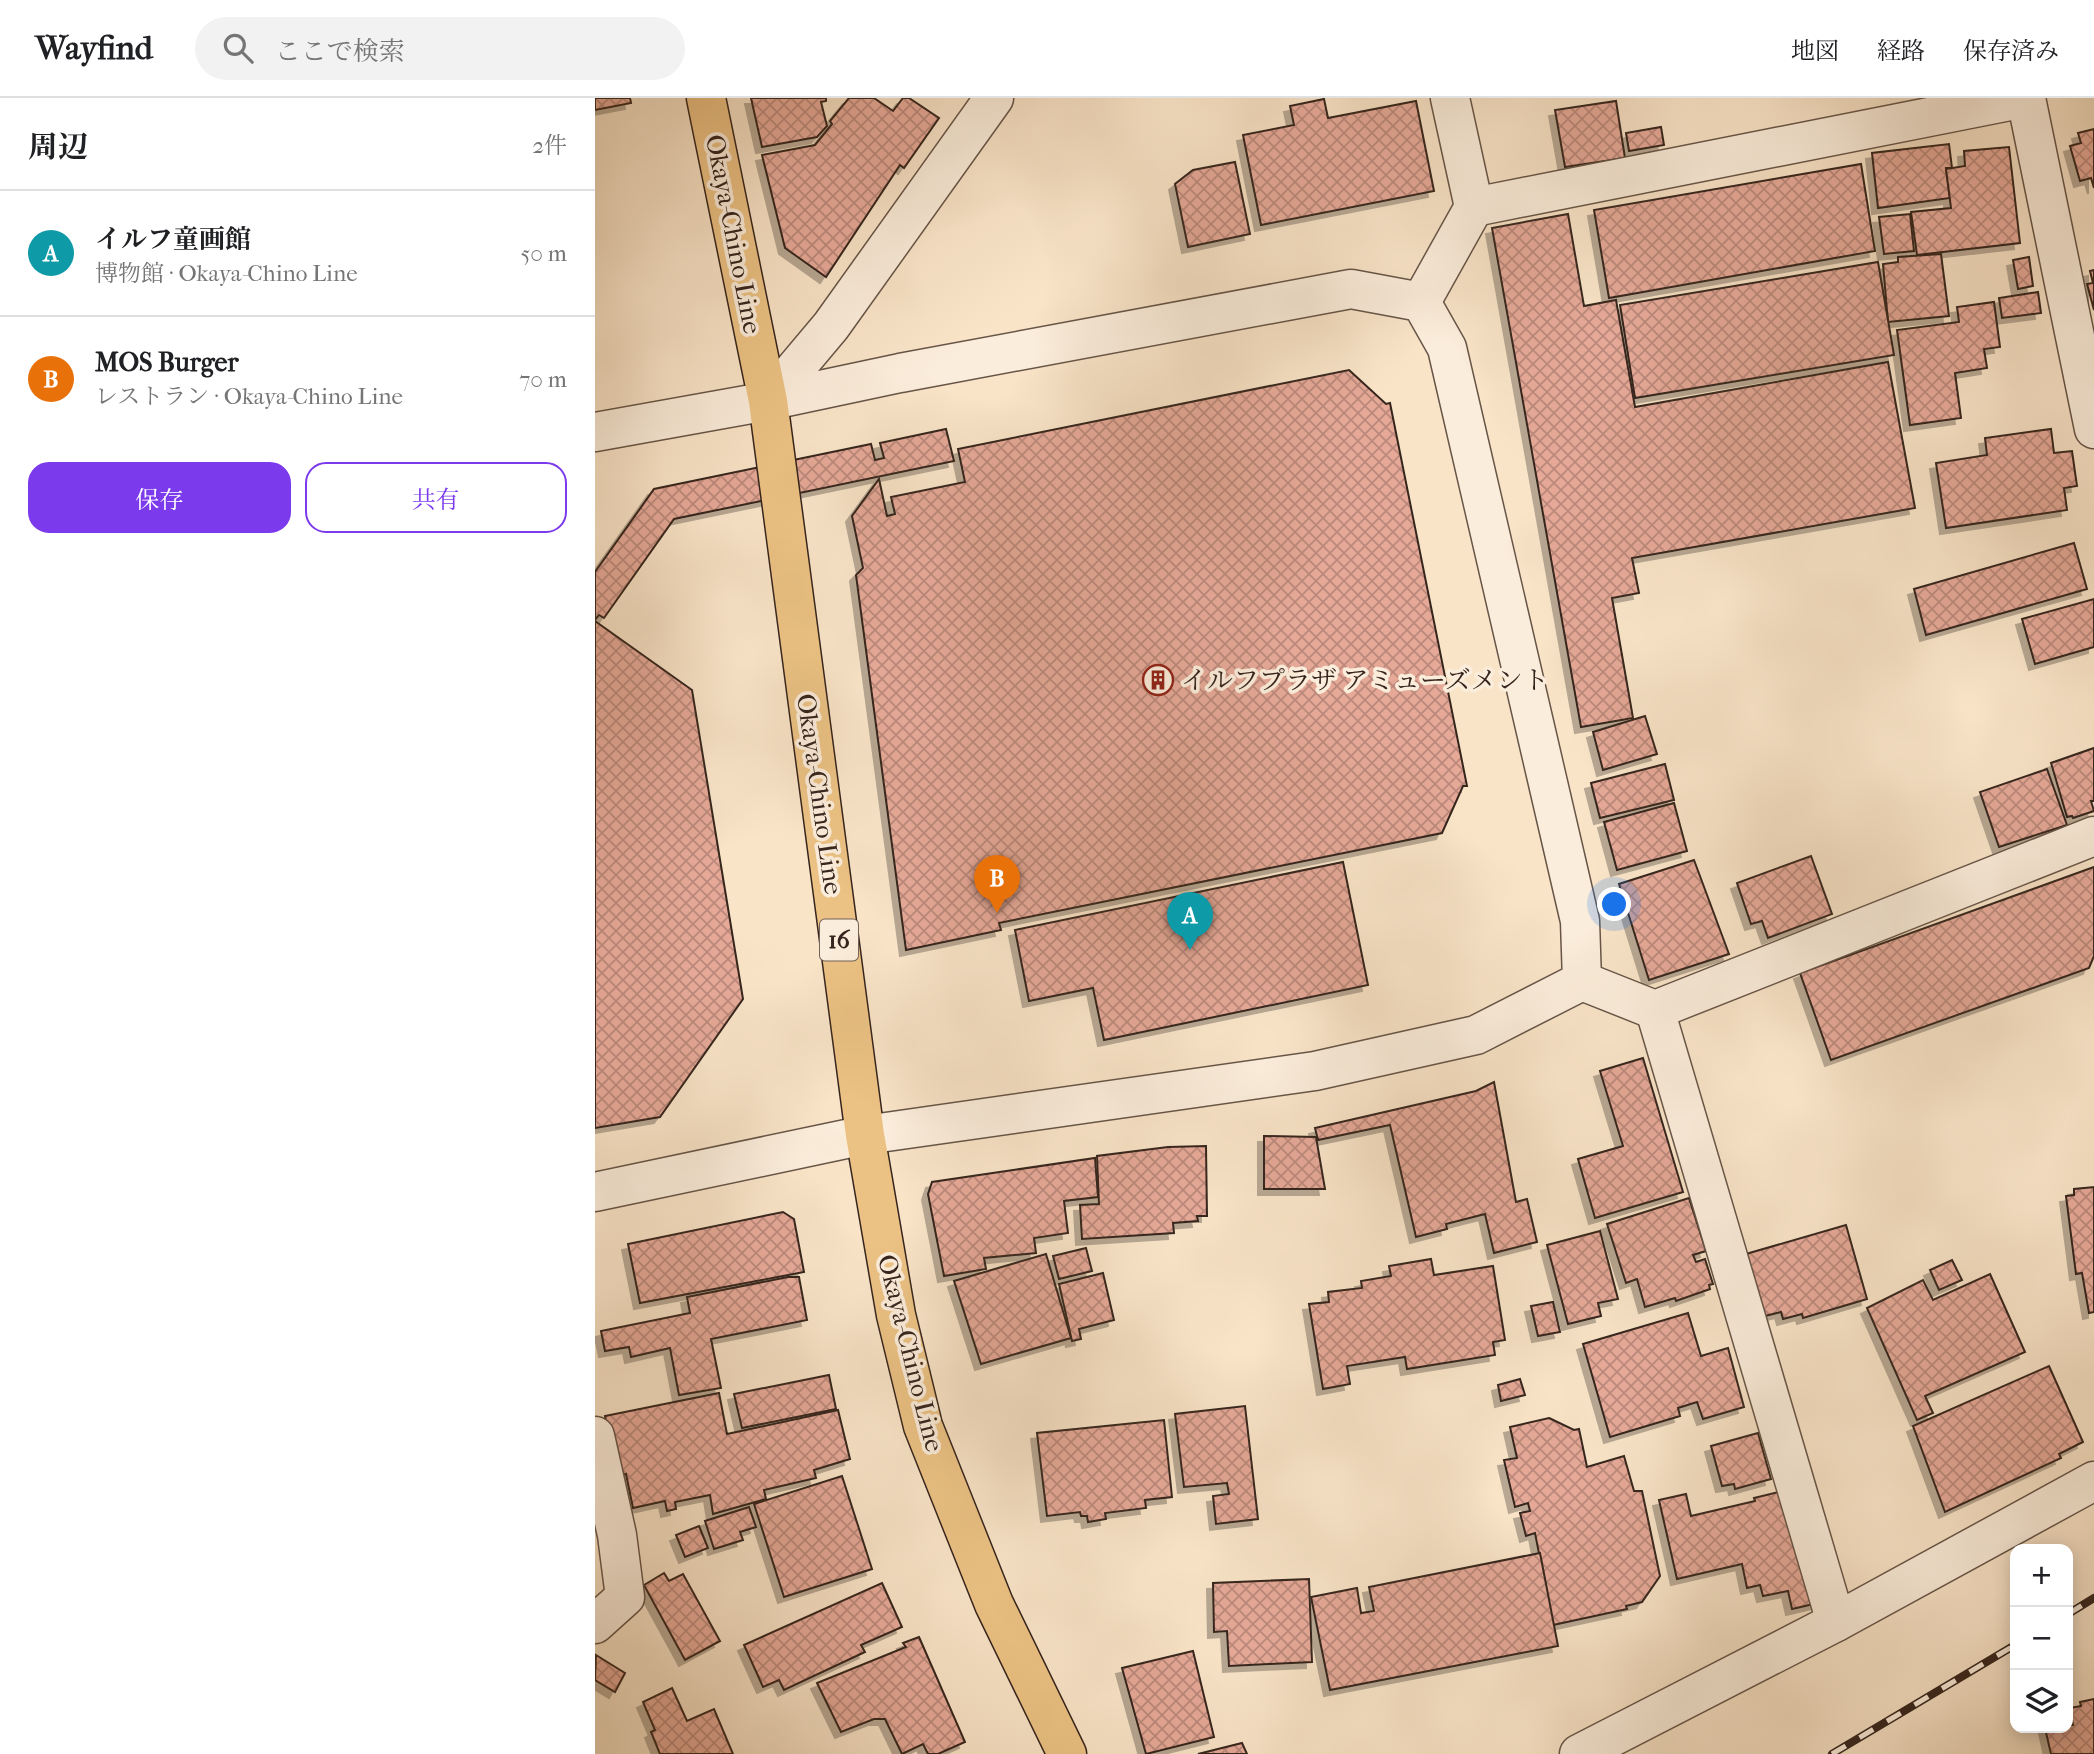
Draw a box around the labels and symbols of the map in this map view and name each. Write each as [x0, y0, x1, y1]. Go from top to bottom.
street label: Okaya-Chino Line [699, 132, 768, 337]
building icon: イルフプラザ アミューズメント [1141, 663, 1175, 697]
place label: イルフプラザ アミューズメント [1181, 665, 1549, 696]
street label: Okaya-Chino Line [790, 692, 849, 897]
pin: B [974, 855, 1020, 913]
your location [1597, 887, 1631, 921]
pin: A [1167, 892, 1213, 950]
road number: 16 [820, 920, 858, 960]
street label: Okaya-Chino Line [871, 1251, 950, 1455]

